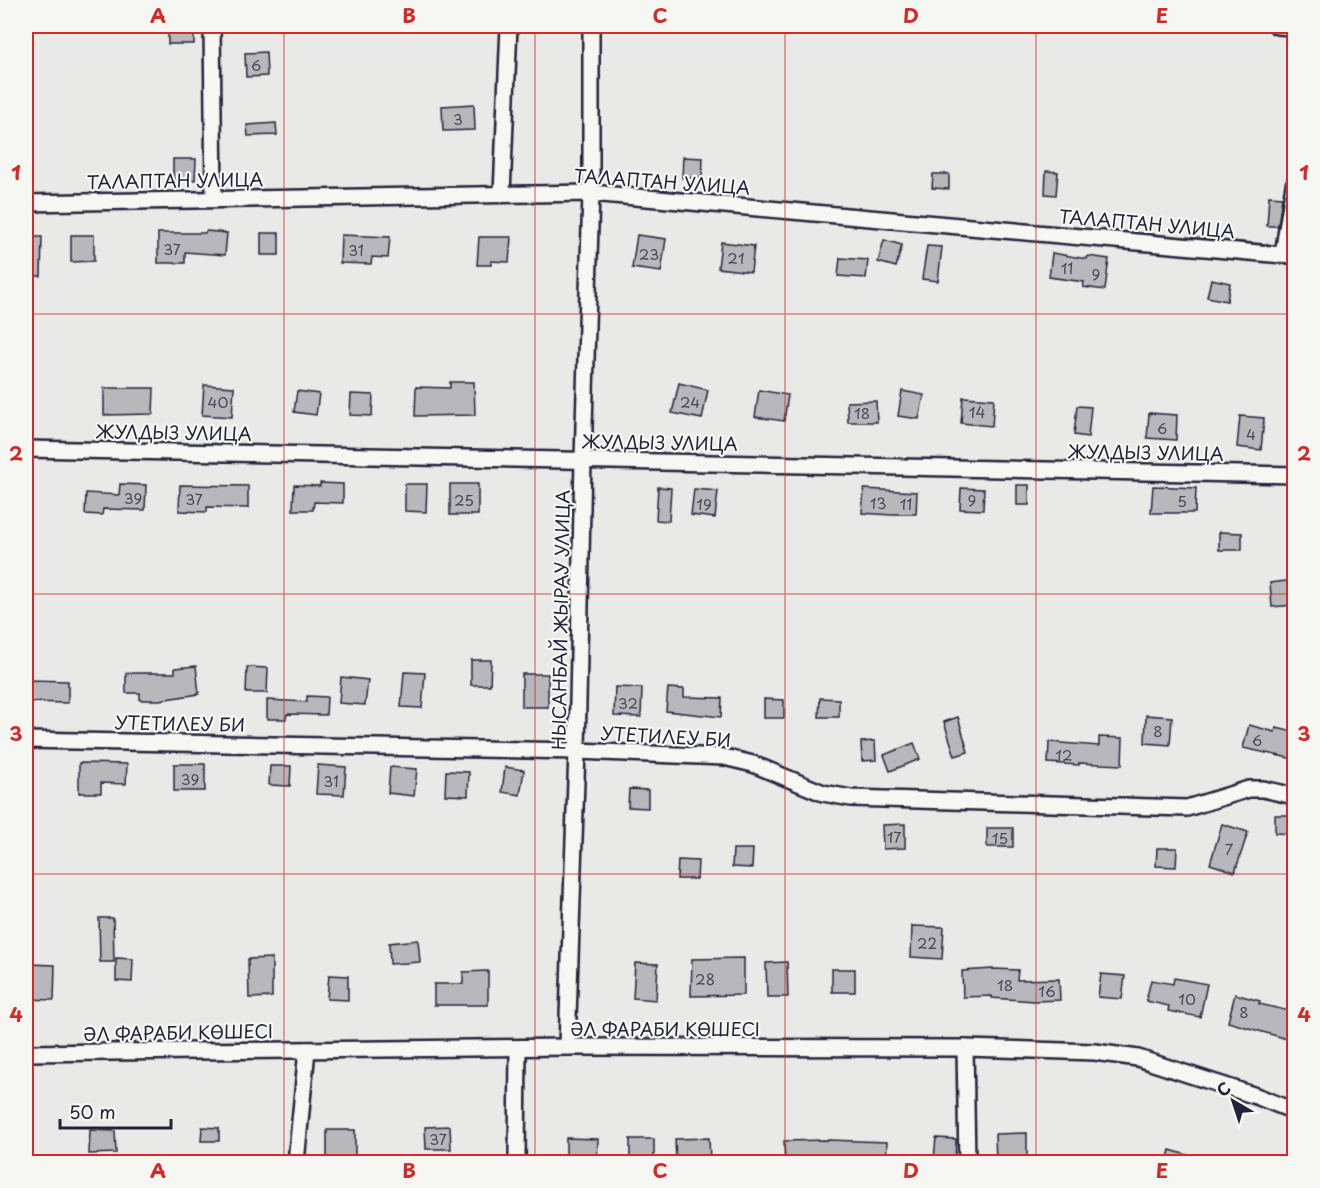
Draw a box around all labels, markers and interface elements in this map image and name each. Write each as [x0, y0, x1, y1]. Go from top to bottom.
text: A [150, 0, 166, 30]
text: B [402, 0, 416, 30]
text: C [652, 0, 668, 30]
text: D [903, 0, 919, 30]
text: E [1156, 0, 1168, 30]
house number: 6 [251, 53, 261, 76]
house number: 3 [453, 107, 463, 130]
text: 1 [11, 157, 21, 187]
text: 1 [1299, 157, 1309, 187]
street label: ТАЛАПТАН УЛИЦА [573, 161, 751, 201]
street label: ТАЛАПТАН УЛИЦА [87, 165, 264, 195]
street label: ТАЛАПТАН УЛИЦА [1058, 202, 1236, 244]
house number: 37 [163, 237, 181, 260]
house number: 31 [348, 238, 364, 261]
house number: 23 [639, 242, 659, 265]
house number: 21 [727, 246, 745, 269]
house number: 11 [1061, 256, 1073, 279]
house number: 9 [1092, 262, 1100, 285]
house number: 40 [208, 390, 228, 413]
house number: 24 [680, 390, 700, 413]
house number: 14 [969, 400, 985, 423]
house number: 18 [854, 401, 870, 424]
house number: 6 [1157, 416, 1167, 439]
street label: ЖУЛДЫЗ УЛИЦА [95, 417, 252, 447]
house number: 4 [1246, 422, 1256, 445]
street label: ЖУЛДЫЗ УЛИЦА [581, 427, 738, 457]
street label: ЖУЛДЫЗ УЛИЦА [1067, 437, 1224, 467]
text: 2 [9, 438, 23, 468]
text: 2 [1297, 438, 1311, 468]
house number: 39 [124, 486, 142, 509]
house number: 37 [185, 487, 203, 510]
house number: 25 [454, 488, 474, 511]
house number: 9 [968, 488, 976, 511]
street label: НЫСАНБАЙ ЖЫРАУ УЛИЦА [544, 489, 576, 750]
house number: 5 [1177, 489, 1187, 512]
house number: 13 [870, 491, 886, 514]
house number: 19 [696, 492, 712, 515]
house number: 11 [900, 492, 912, 515]
house number: 32 [618, 691, 638, 714]
street label: УТЕТИЛЕУ БИ [115, 708, 245, 738]
text: 3 [9, 718, 23, 748]
text: 3 [1297, 718, 1311, 748]
street label: УТЕТИЛЕУ БИ [600, 719, 732, 753]
house number: 8 [1153, 719, 1163, 742]
house number: 6 [1252, 728, 1262, 751]
house number: 12 [1055, 743, 1073, 766]
house number: 39 [181, 767, 199, 790]
house number: 31 [323, 769, 339, 792]
house number: 17 [887, 825, 901, 848]
house number: 15 [992, 826, 1008, 849]
house number: 7 [1225, 837, 1234, 860]
house number: 22 [917, 931, 937, 954]
house number: 28 [695, 967, 715, 990]
house number: 18 [997, 973, 1013, 996]
house number: 16 [1038, 979, 1056, 1002]
house number: 10 [1178, 987, 1196, 1010]
text: 4 [9, 999, 23, 1029]
text: 4 [1297, 999, 1311, 1029]
house number: 8 [1239, 1000, 1249, 1023]
street label: ӘЛ ФАРАБИ КӨШЕСІ [570, 1015, 760, 1042]
street label: ӘЛ ФАРАБИ КӨШЕСІ [83, 1017, 273, 1047]
north arrow [1203, 1071, 1263, 1131]
text: С [1211, 1075, 1235, 1102]
scale bar [60, 1092, 171, 1130]
text: 50 m [69, 1098, 116, 1125]
house number: 37 [429, 1127, 447, 1150]
text: A [150, 1155, 166, 1185]
text: B [402, 1155, 416, 1185]
text: C [652, 1155, 668, 1185]
text: D [903, 1155, 919, 1185]
text: E [1156, 1155, 1168, 1185]

